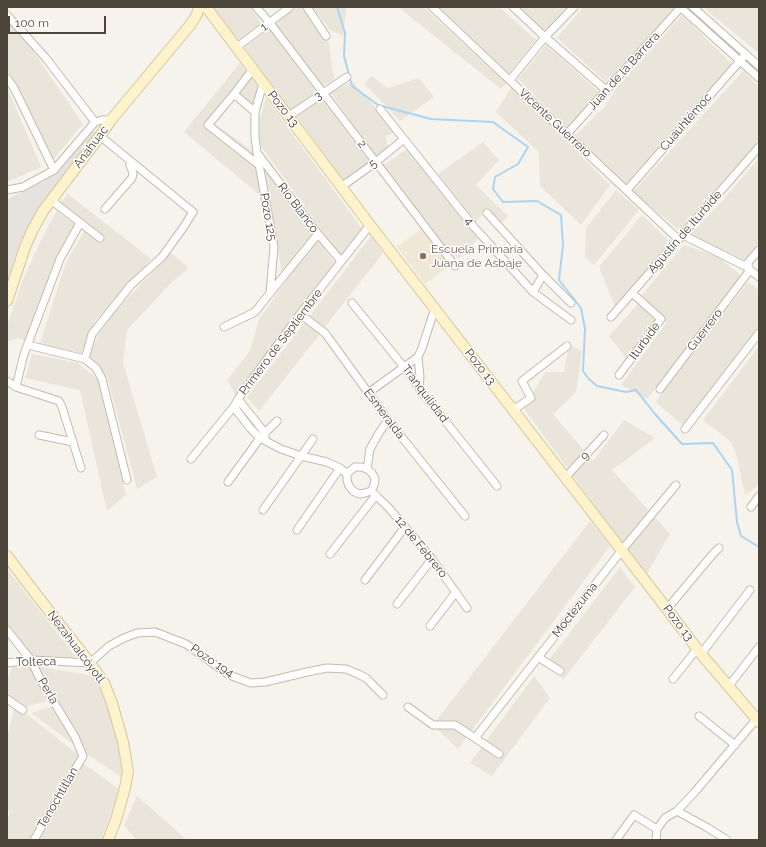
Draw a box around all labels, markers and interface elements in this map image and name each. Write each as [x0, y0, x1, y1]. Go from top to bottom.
scale bar [10, 8, 108, 34]
text: 100 m [15, 16, 49, 30]
street label: 1 [258, 20, 270, 34]
street label: Juan de la Barrera [585, 29, 663, 113]
street label: Vicente Guerrero [516, 86, 594, 160]
street label: Pozo 13 [264, 88, 302, 130]
street label: 3 [311, 88, 325, 104]
street label: Cuauhtémoc [657, 90, 715, 154]
street label: Anáhuac [71, 123, 111, 171]
street label: 2 [354, 137, 370, 151]
street label: 5 [366, 156, 380, 172]
street label: Río Blanco [274, 180, 322, 236]
street label: Agustín de Iturbide [645, 188, 725, 276]
street label: Pozo 125 [257, 192, 279, 242]
street label: 4 [461, 214, 477, 228]
place label: Escuela Primaria Juana de Asbaje [431, 242, 523, 270]
marker: Escuela Primaria Juana de Asbaje [418, 251, 428, 261]
street label: Primero de Septiembre [236, 286, 326, 398]
street label: Guerrero [684, 306, 726, 354]
street label: Iturbide [627, 319, 663, 363]
street label: Pozo 13 [461, 346, 499, 388]
street label: Tranquilidad [399, 362, 451, 426]
street label: Esmeralda [360, 386, 408, 442]
street label: 9 [577, 449, 593, 463]
street label: 12 de Febrero [392, 513, 450, 581]
street label: Moctezuma [549, 580, 601, 640]
street label: Pozo 13 [660, 602, 696, 644]
street label: Nezahualcóyotl [44, 608, 108, 686]
street label: Pozo 194 [188, 641, 236, 681]
street label: Tolteca [16, 654, 56, 670]
street label: Perla [35, 675, 61, 707]
street label: Tenochtitlan [35, 765, 81, 831]

